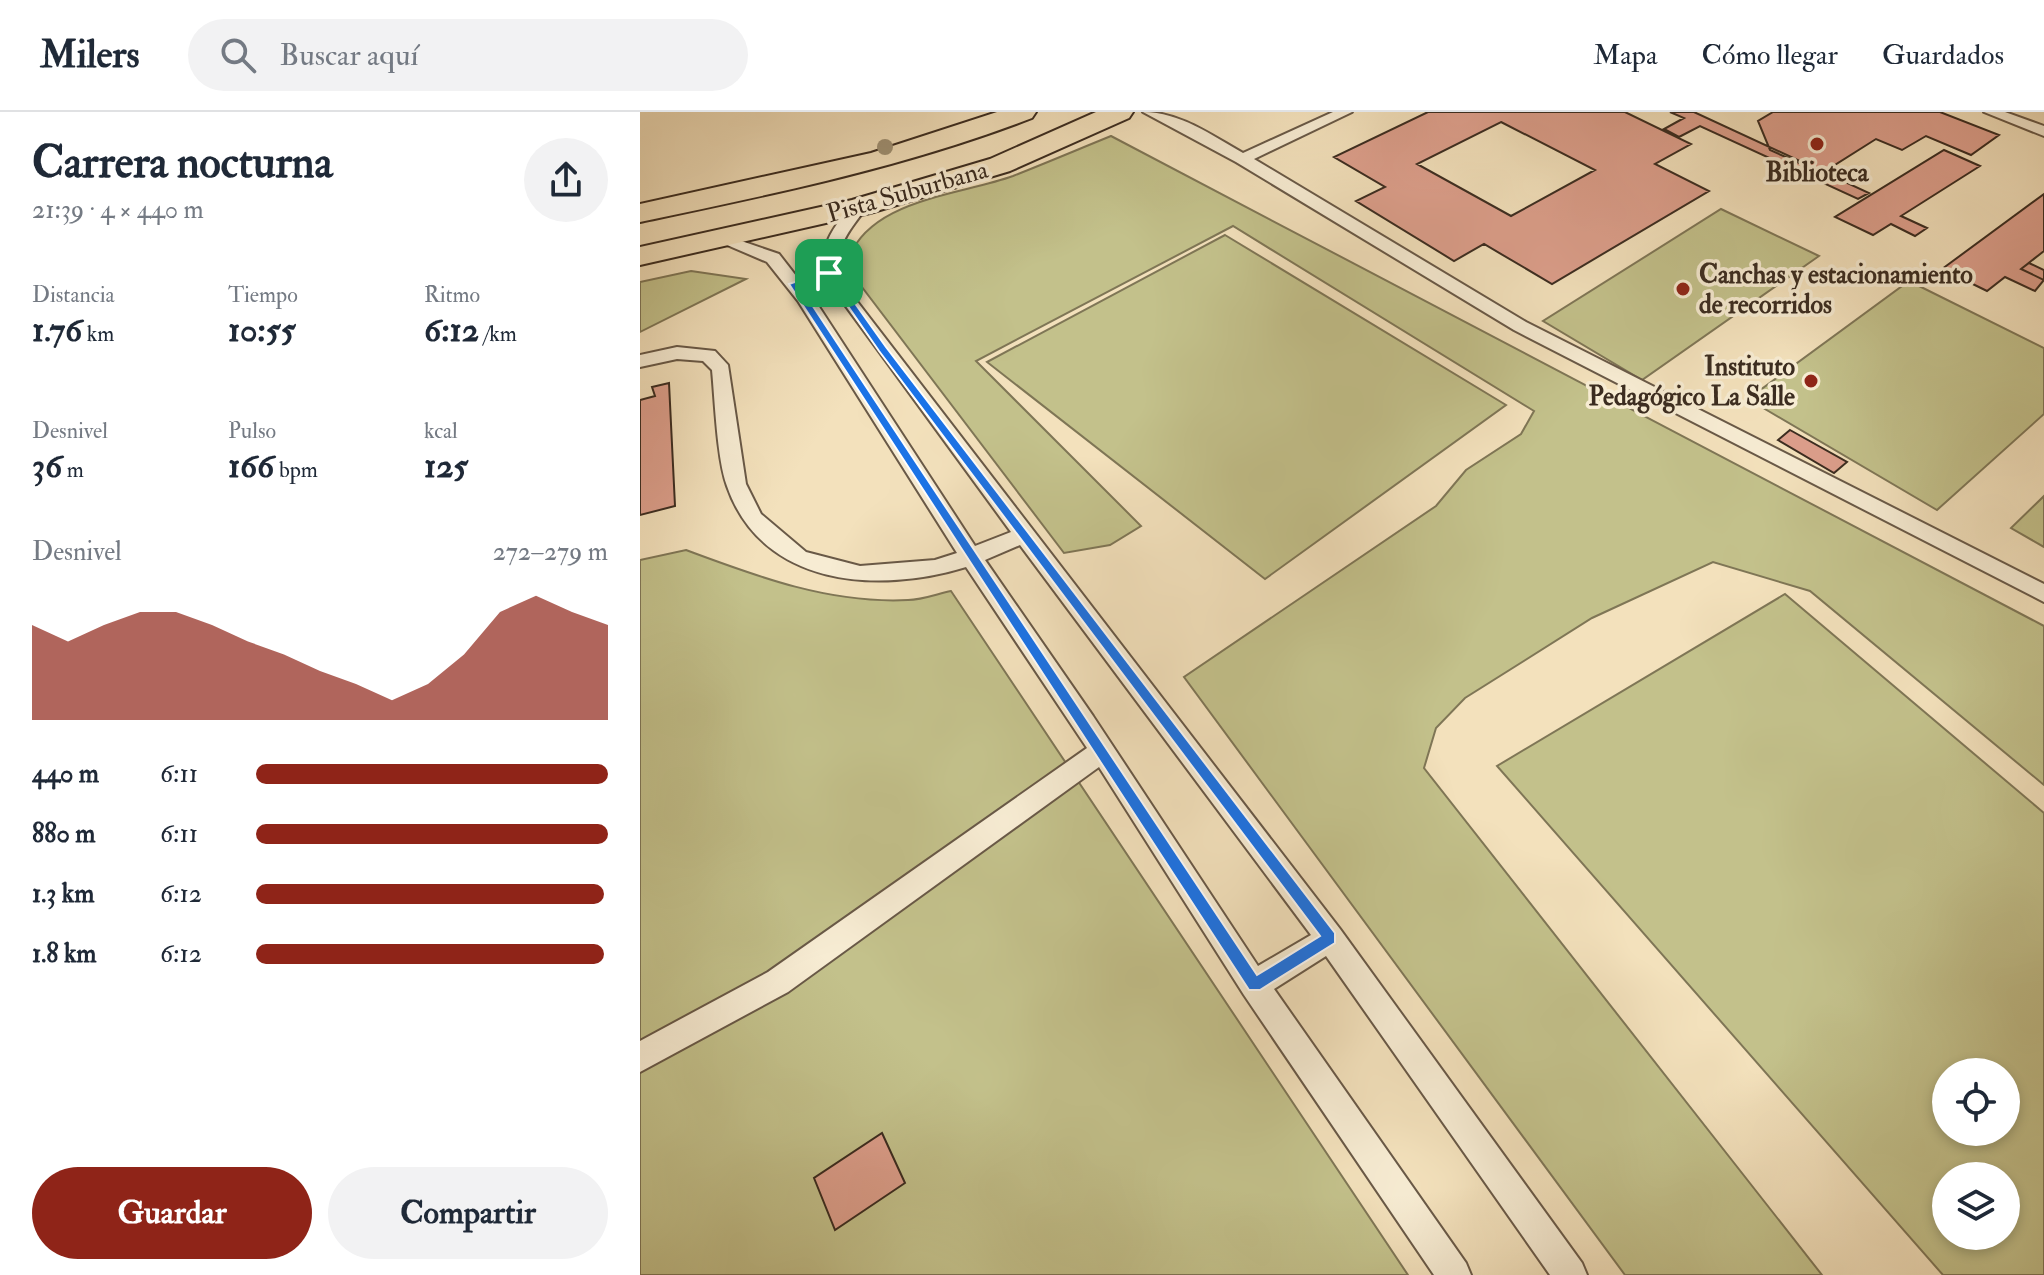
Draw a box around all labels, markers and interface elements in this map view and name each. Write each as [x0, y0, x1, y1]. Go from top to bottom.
search box [188, 19, 748, 91]
text: Milers [40, 31, 140, 79]
icon: search [216, 33, 260, 77]
text: Buscar aquí [280, 37, 418, 74]
text: Mapa [1593, 38, 1657, 73]
text: Cómo llegar [1701, 38, 1838, 73]
text: Guardados [1882, 38, 2004, 73]
marker: Biblioteca [1808, 135, 1826, 153]
text: Carrera nocturna [32, 136, 333, 191]
button: share [524, 138, 608, 222]
street label: Pista Suburbana [823, 154, 992, 230]
place label: Biblioteca [1766, 157, 1870, 189]
text: 21:39 · 4 × 440 m [32, 194, 204, 226]
pin [795, 239, 863, 307]
icon: arrive [807, 251, 851, 295]
place label: Canchas y estacionamiento de recorridos [1699, 259, 1973, 321]
marker: Canchas y estacionamiento de recorridos [1674, 280, 1692, 298]
text: Distancia [32, 281, 115, 309]
text: Tiempo [228, 281, 298, 309]
text: Ritmo [424, 281, 480, 309]
text: 1.76 [32, 309, 82, 352]
text: 10:55 [228, 309, 296, 352]
text: 6:12 [424, 309, 479, 352]
text: km [82, 320, 114, 348]
text: /km [479, 320, 517, 348]
place label: Instituto Pedagógico La Salle [1589, 351, 1795, 414]
marker: Instituto Pedagógico La Salle [1802, 372, 1820, 390]
text: Desnivel [32, 417, 108, 445]
text: Pulso [228, 417, 276, 445]
text: kcal [424, 417, 458, 445]
text: 36 [32, 445, 62, 488]
text: 166 [228, 445, 274, 488]
text: 125 [424, 445, 468, 488]
text: m [62, 456, 84, 484]
text: bpm [274, 456, 318, 484]
text: Desnivel [32, 536, 122, 568]
text: 272–279 m [493, 536, 608, 568]
text: 440 m [32, 758, 99, 790]
text: 6:11 [160, 758, 198, 790]
text: 880 m [32, 818, 95, 850]
text: 6:11 [160, 818, 198, 850]
text: 1.3 km [32, 878, 94, 910]
text: 6:12 [160, 878, 202, 910]
text: 1.8 km [32, 938, 97, 970]
text: 6:12 [160, 938, 202, 970]
map controls [1932, 1058, 2020, 1250]
button: locate [1932, 1058, 2020, 1146]
button: layers [1932, 1162, 2020, 1250]
button: Guardar [32, 1167, 312, 1259]
button: Compartir [328, 1167, 608, 1259]

